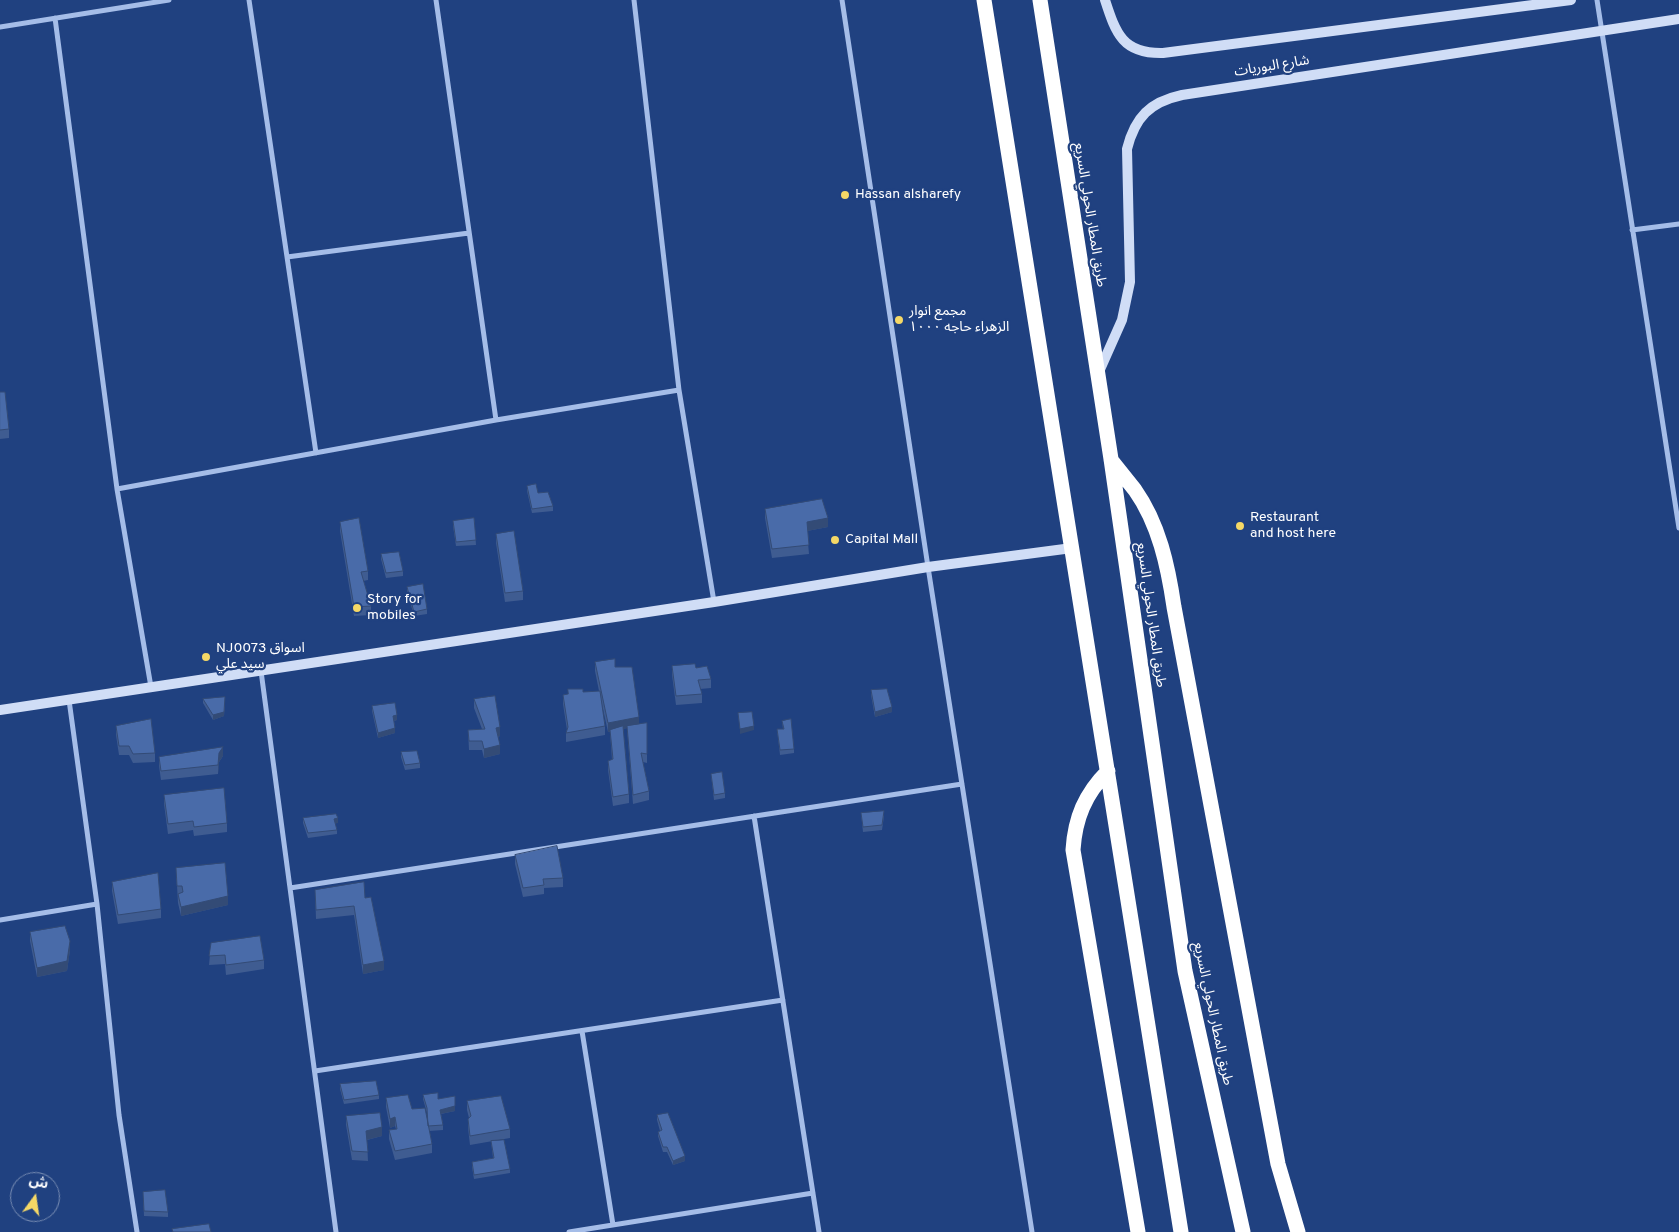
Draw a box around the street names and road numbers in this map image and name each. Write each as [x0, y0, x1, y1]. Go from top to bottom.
street label: شارع البوريات [1233, 53, 1311, 81]
street label: طريق المطار الحولي السريع [1069, 141, 1109, 289]
street label: طريق المطار الحولي السريع [1132, 541, 1168, 689]
street label: طريق المطار الحولي السريع [1189, 941, 1235, 1087]

